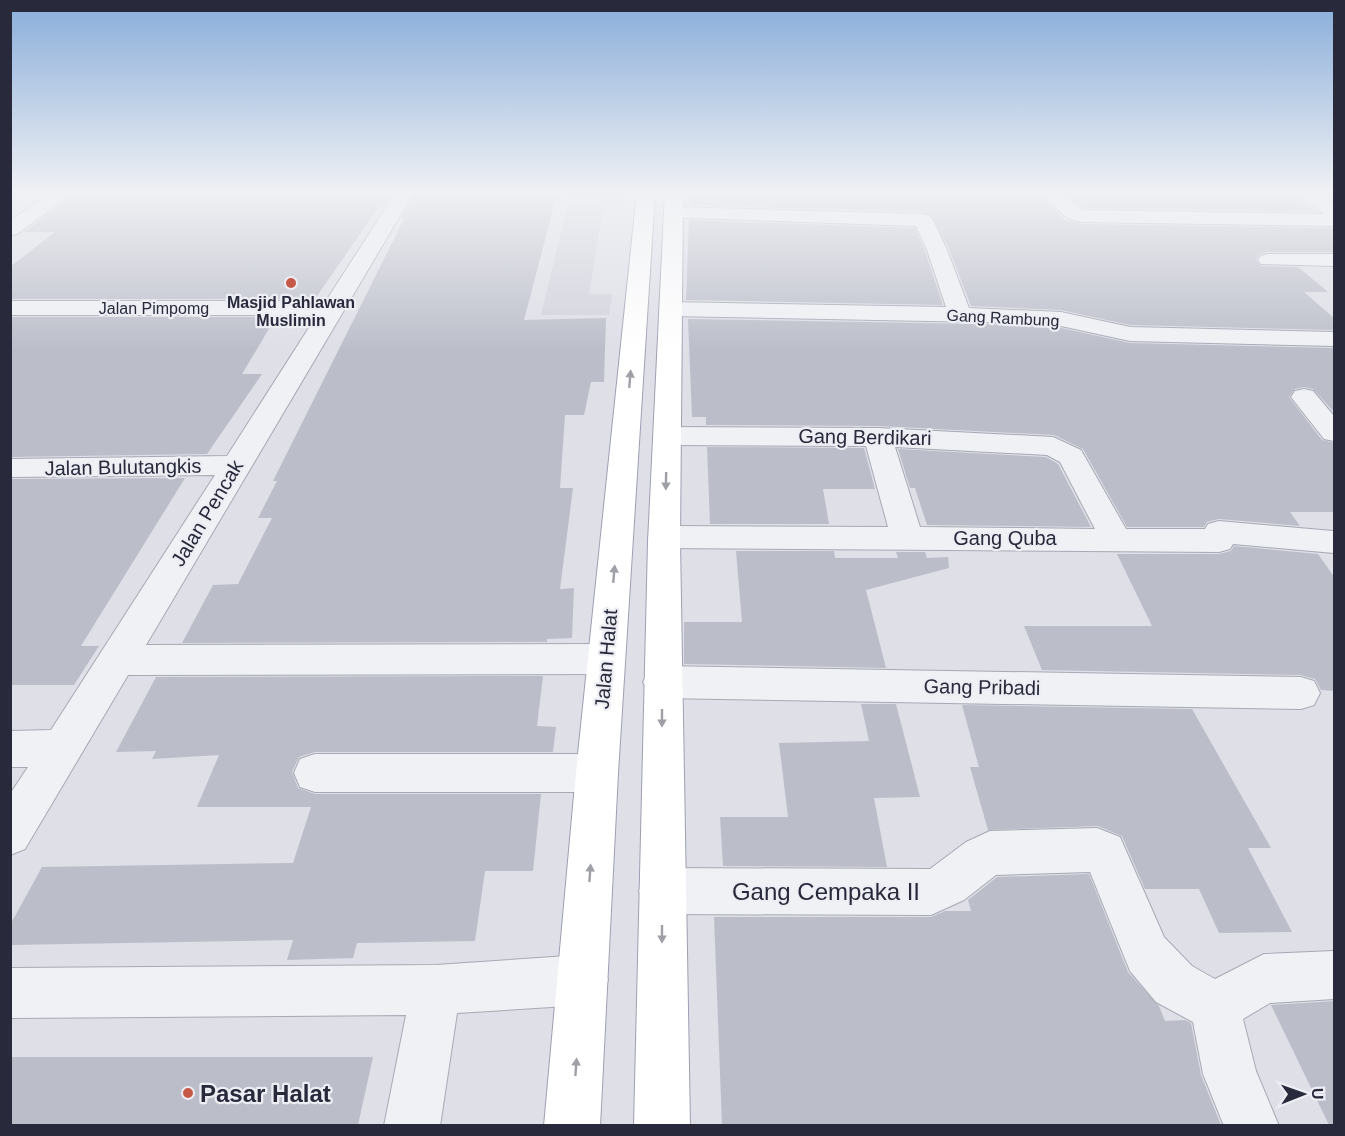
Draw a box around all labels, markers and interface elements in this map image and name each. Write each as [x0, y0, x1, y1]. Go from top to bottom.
marker: Masjid Pahlawan Muslimin [284, 276, 298, 290]
place label: Masjid Pahlawan Muslimin [227, 294, 355, 329]
street label: Jalan Pimpomg [99, 300, 209, 317]
street label: Gang Rambung [946, 307, 1060, 329]
one-way arrow [625, 370, 635, 389]
street label: Gang Berdikari [798, 425, 932, 449]
street label: Jalan Bulutangkis [44, 455, 202, 479]
street label: Jalan Pencak [167, 455, 248, 570]
one-way arrow [661, 472, 670, 491]
street label: Gang Quba [953, 527, 1058, 549]
one-way arrow [609, 564, 618, 583]
street label: Jalan Halat [591, 608, 621, 710]
street label: Gang Pribadi [923, 675, 1041, 699]
one-way arrow [657, 709, 667, 728]
one-way arrow [585, 863, 595, 882]
street label: Gang Cempaka II [732, 878, 920, 905]
one-way arrow [657, 925, 667, 944]
one-way arrow [572, 1058, 581, 1077]
north arrow [1273, 1064, 1333, 1124]
place label: Pasar Halat [200, 1080, 331, 1107]
marker: Pasar Halat [181, 1086, 195, 1100]
text: U [1309, 1088, 1326, 1100]

